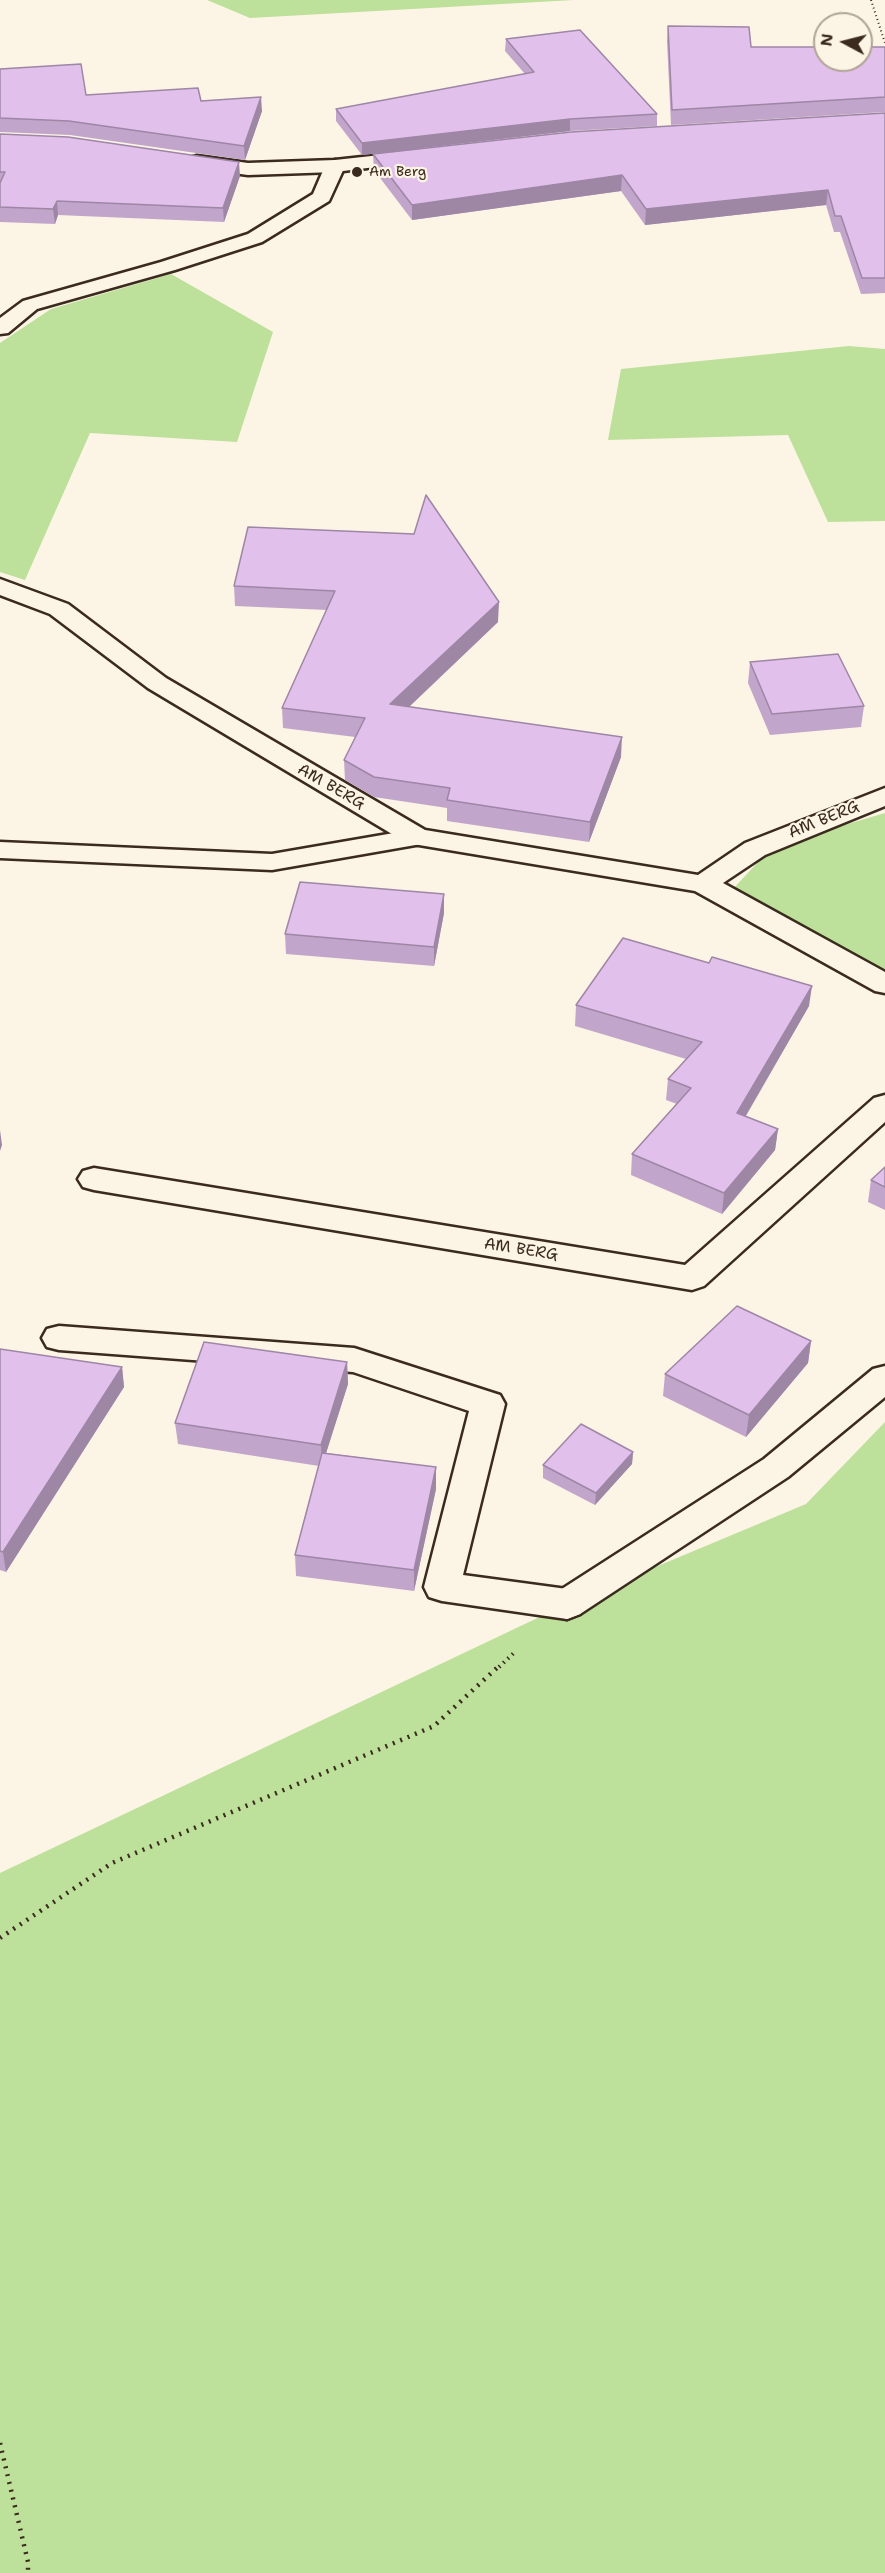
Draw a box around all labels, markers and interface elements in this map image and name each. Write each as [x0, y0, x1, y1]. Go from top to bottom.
north arrow [813, 12, 873, 72]
text: N [815, 32, 838, 48]
place label: Am Berg [369, 164, 426, 180]
marker: Am Berg [350, 165, 364, 179]
street label: AM BERG [294, 760, 368, 814]
street label: AM BERG [786, 797, 862, 843]
street label: AM BERG [483, 1235, 559, 1265]

